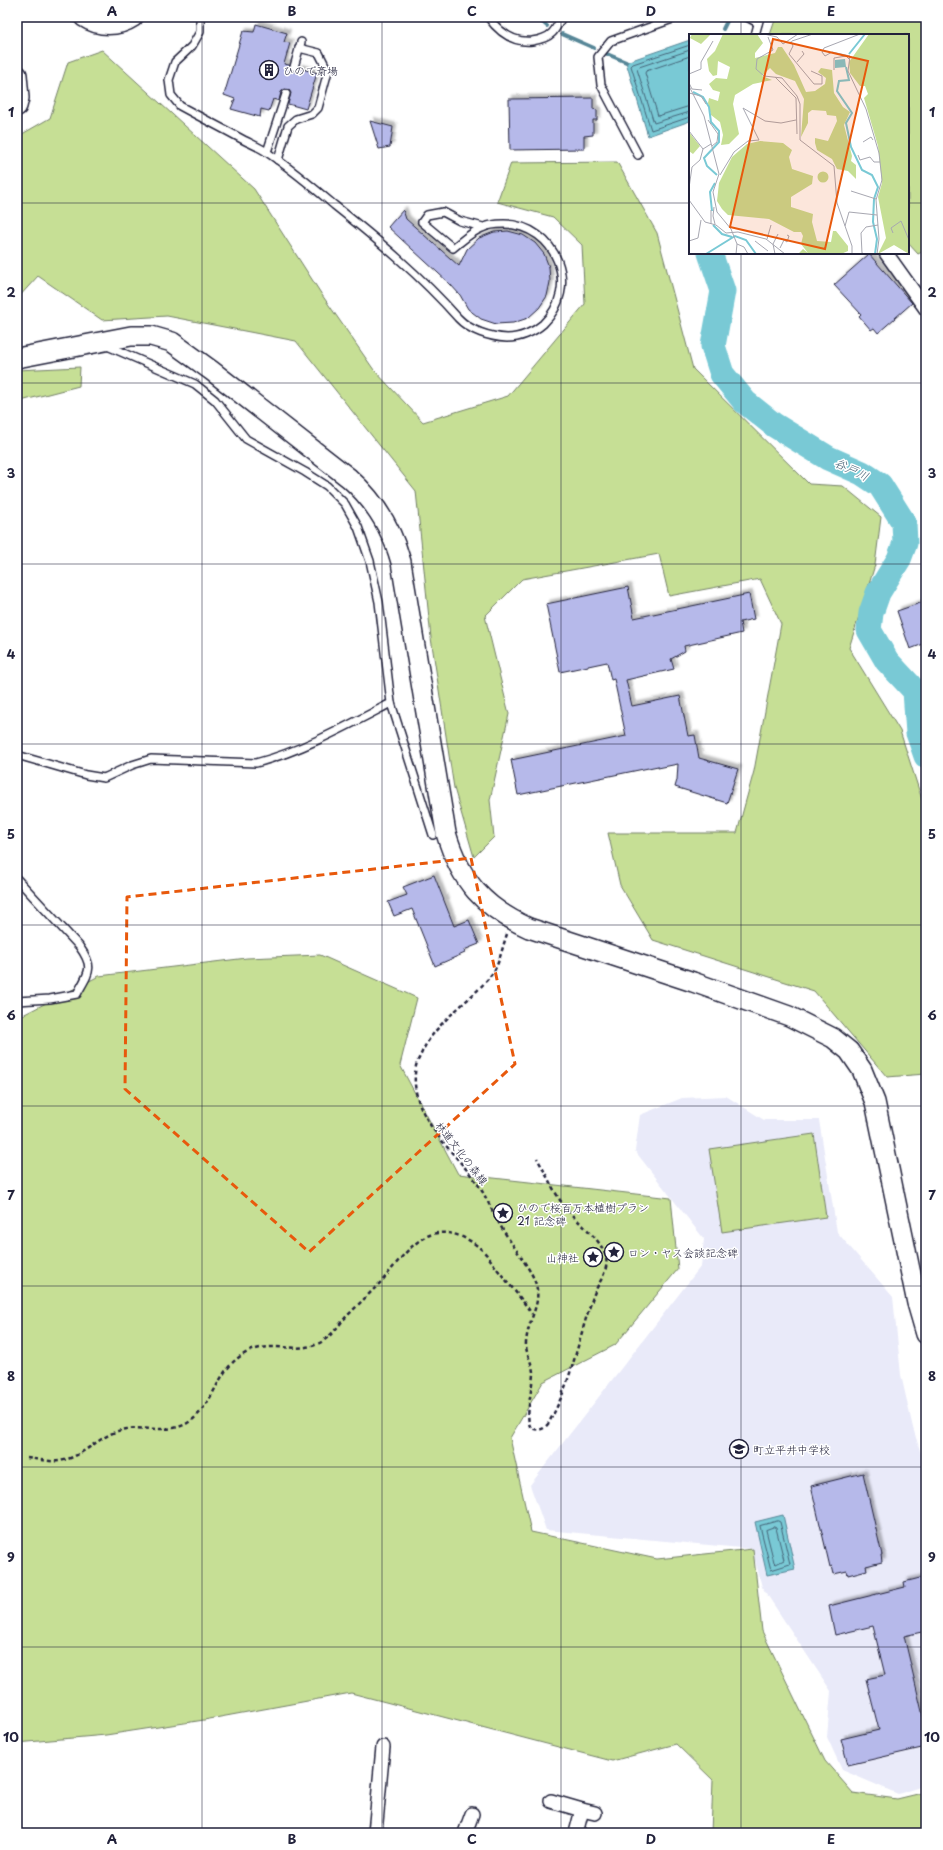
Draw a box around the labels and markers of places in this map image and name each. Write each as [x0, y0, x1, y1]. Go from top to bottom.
building icon: ひので斎場 [258, 59, 280, 81]
place label: ひので斎場 [283, 62, 338, 79]
place label: ひので桜百万本植樹プラン 21 記念碑 [517, 1199, 649, 1229]
place icon: ひので桜百万本植樹プラン 21 記念碑 [492, 1202, 514, 1224]
place icon: ロン・ヤス会談記念碑 [603, 1241, 625, 1263]
place label: ロン・ヤス会談記念碑 [628, 1244, 738, 1261]
place icon: 山神社 [582, 1246, 604, 1268]
place label: 山神社 [546, 1249, 579, 1266]
school or university icon: 町立平井中学校 [728, 1438, 750, 1460]
place label: 町立平井中学校 [753, 1441, 830, 1458]

